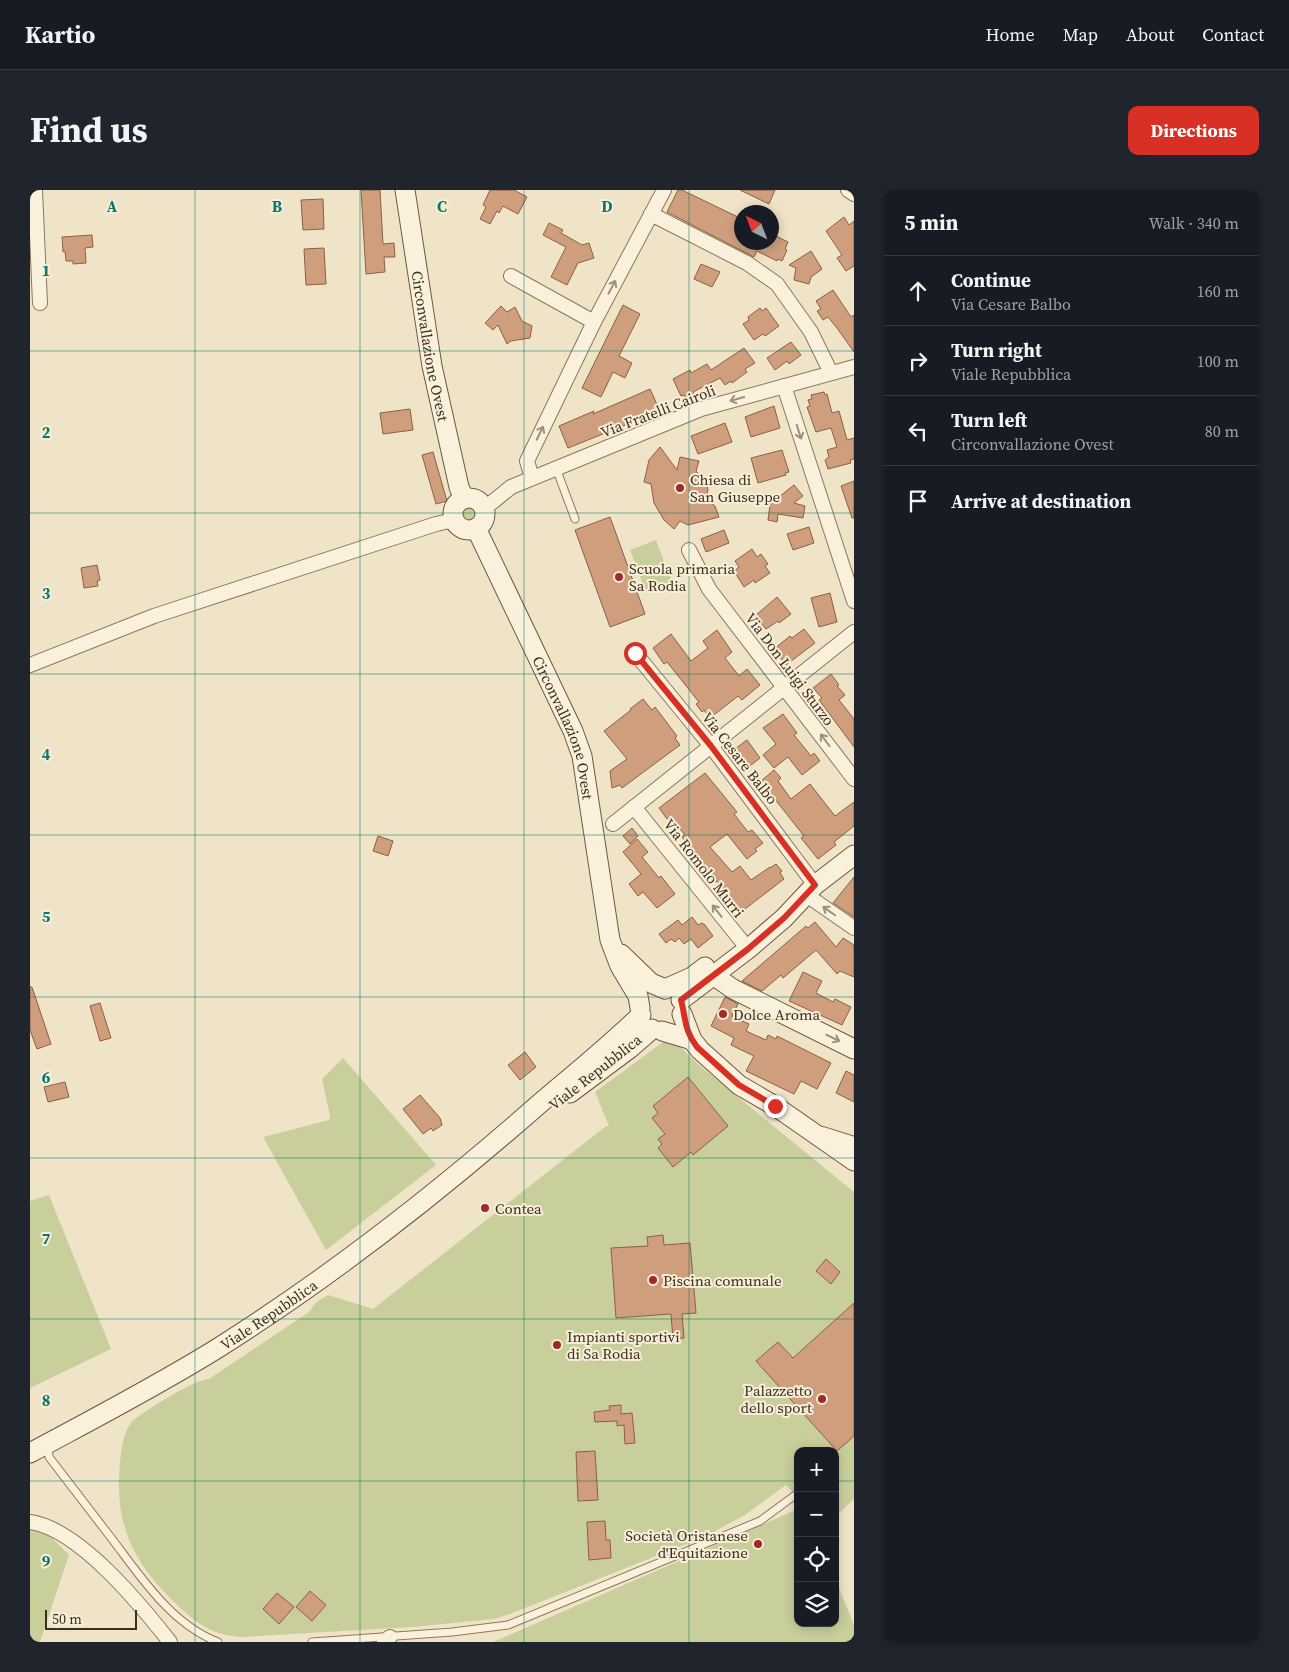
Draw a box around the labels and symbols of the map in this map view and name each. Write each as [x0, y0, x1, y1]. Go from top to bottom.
text: A [107, 195, 118, 217]
text: B [272, 195, 283, 217]
text: C [437, 195, 447, 217]
text: D [601, 195, 613, 217]
north arrow [734, 205, 779, 250]
text: 1 [42, 259, 50, 281]
street label: Circonvallazione Ovest [407, 269, 455, 423]
one-way arrow [607, 280, 617, 295]
street label: Via Fratelli Cairoli [598, 379, 718, 443]
one-way arrow [730, 394, 746, 404]
text: 2 [42, 421, 51, 443]
one-way arrow [795, 424, 805, 440]
one-way arrow [536, 426, 545, 441]
place label: Chiesa di San Giuseppe [690, 469, 781, 507]
marker: Chiesa di San Giuseppe [674, 482, 686, 494]
place label: Scuola primaria Sa Rodia [629, 558, 736, 596]
marker: Scuola primaria Sa Rodia [613, 571, 625, 583]
text: 3 [42, 582, 51, 604]
street label: Via Don Luigi Sturzo [740, 608, 840, 730]
route start [624, 642, 647, 665]
street label: Circonvallazione Ovest [528, 652, 599, 801]
street label: Via Cesare Balbo [697, 707, 783, 809]
one-way arrow [819, 734, 830, 747]
text: 4 [42, 743, 51, 765]
street label: Via Romolo Murri [659, 814, 749, 922]
text: 5 [42, 905, 51, 927]
one-way arrow [712, 905, 723, 918]
one-way arrow [823, 906, 837, 916]
place label: Dolce Aroma [733, 1004, 821, 1025]
marker: Dolce Aroma [717, 1008, 729, 1020]
street label: Viale Repubblica [544, 1029, 646, 1115]
one-way arrow [825, 1034, 840, 1043]
text: 6 [42, 1066, 51, 1088]
route end [764, 1095, 787, 1118]
place label: Contea [495, 1198, 542, 1219]
marker: Contea [479, 1202, 491, 1214]
text: 7 [42, 1227, 51, 1249]
place label: Piscina comunale [663, 1270, 782, 1291]
street label: Viale Repubblica [216, 1274, 322, 1355]
marker: Piscina comunale [647, 1274, 659, 1286]
place label: Impianti sportivi di Sa Rodia [567, 1326, 680, 1364]
marker: Impianti sportivi di Sa Rodia [551, 1339, 563, 1351]
place label: Palazzetto dello sport [740, 1380, 812, 1418]
text: 8 [42, 1389, 50, 1411]
marker: Palazzetto dello sport [816, 1393, 828, 1405]
place label: Società Oristanese d'Equitazione [625, 1525, 748, 1563]
marker: Società Oristanese d'Equitazione [752, 1538, 764, 1550]
text: 9 [42, 1550, 51, 1572]
scale bar [45, 1607, 138, 1630]

